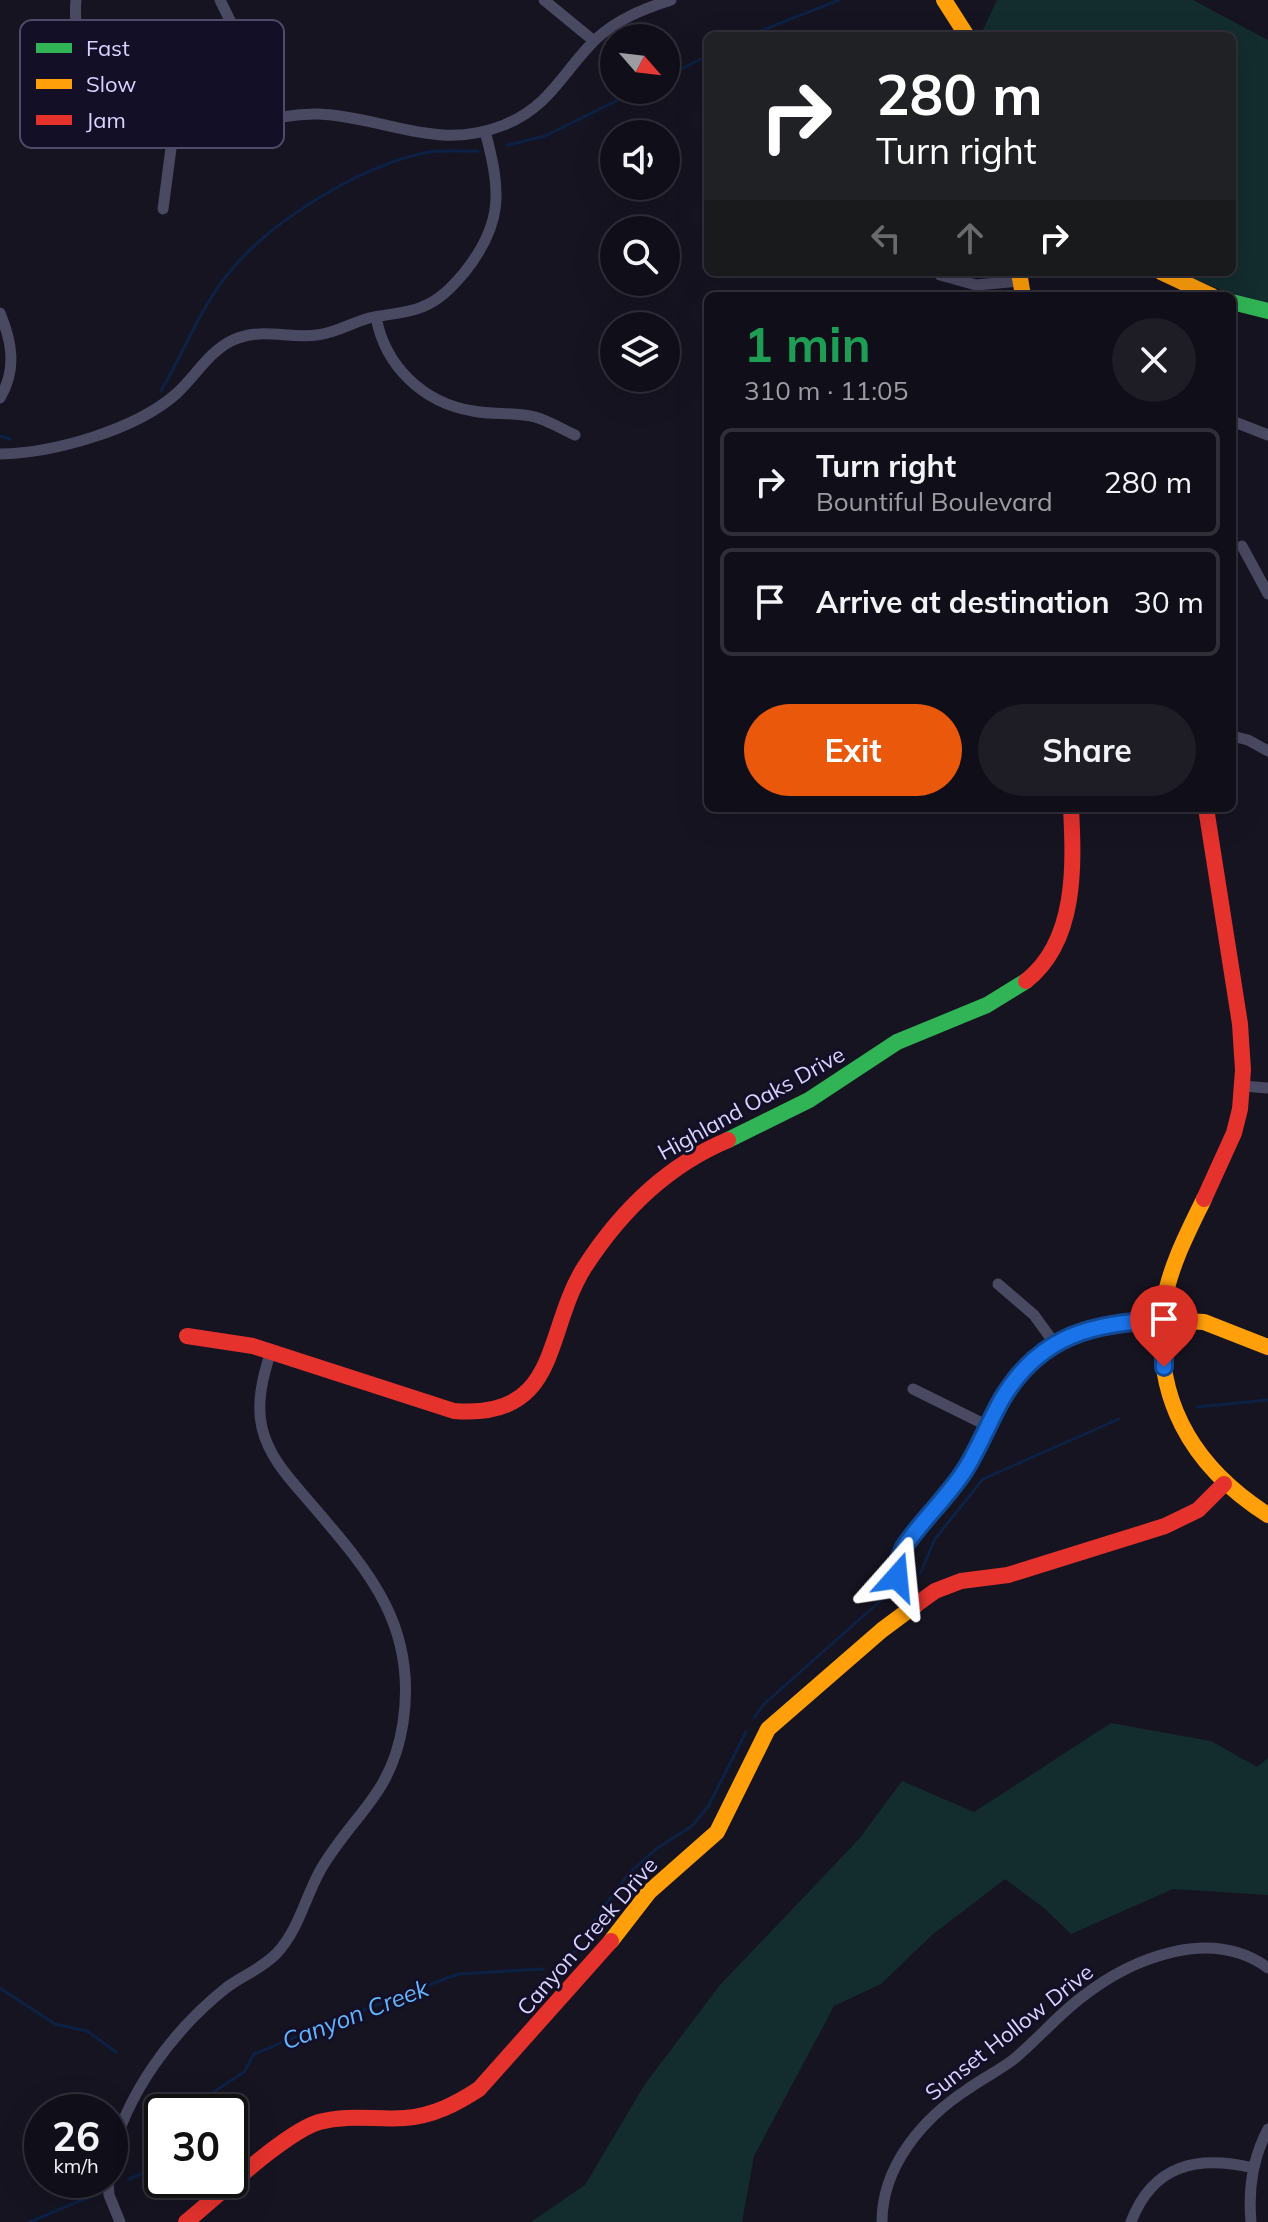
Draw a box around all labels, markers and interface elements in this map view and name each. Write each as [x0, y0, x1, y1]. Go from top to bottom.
legend [20, 20, 284, 148]
north arrow [600, 24, 680, 104]
map controls [600, 24, 680, 392]
text: Fast [86, 34, 130, 62]
text: 280 m [876, 59, 1043, 129]
icon: right [744, 64, 848, 168]
text: Slow [86, 70, 136, 98]
text: Jam [86, 106, 126, 134]
button: sound [600, 120, 680, 200]
text: Turn right [876, 128, 1037, 173]
button: search [600, 216, 680, 296]
icon: left [864, 216, 908, 260]
icon: ahead [948, 216, 992, 260]
icon: right [1032, 216, 1076, 260]
button: layers [600, 312, 680, 392]
text: 1 min [744, 314, 871, 374]
button: close [1112, 318, 1196, 402]
text: 310 m · 11:05 [744, 374, 908, 407]
text: Turn right [816, 447, 956, 485]
icon: right [748, 460, 792, 504]
text: 280 m [1104, 463, 1192, 501]
text: Bountiful Boulevard [816, 485, 1053, 518]
icon: arrive [748, 580, 792, 624]
text: Arrive at destination [816, 583, 1110, 621]
text: 30 m [1134, 583, 1204, 621]
button: Exit [744, 704, 962, 796]
button: Share [978, 704, 1196, 796]
street label: Highland Oaks Drive [653, 1040, 849, 1166]
pin [1130, 1285, 1198, 1367]
icon: arrive [1142, 1297, 1186, 1341]
position arrow [855, 1535, 939, 1619]
street label: Canyon Creek Drive [511, 1851, 663, 2021]
street label: Sunset Hollow Drive [919, 1958, 1099, 2106]
water label: Canyon Creek [278, 1972, 433, 2056]
speed limit sign: 30 [144, 2094, 248, 2198]
text: 26 [52, 2111, 100, 2161]
text: km/h [53, 2153, 99, 2178]

